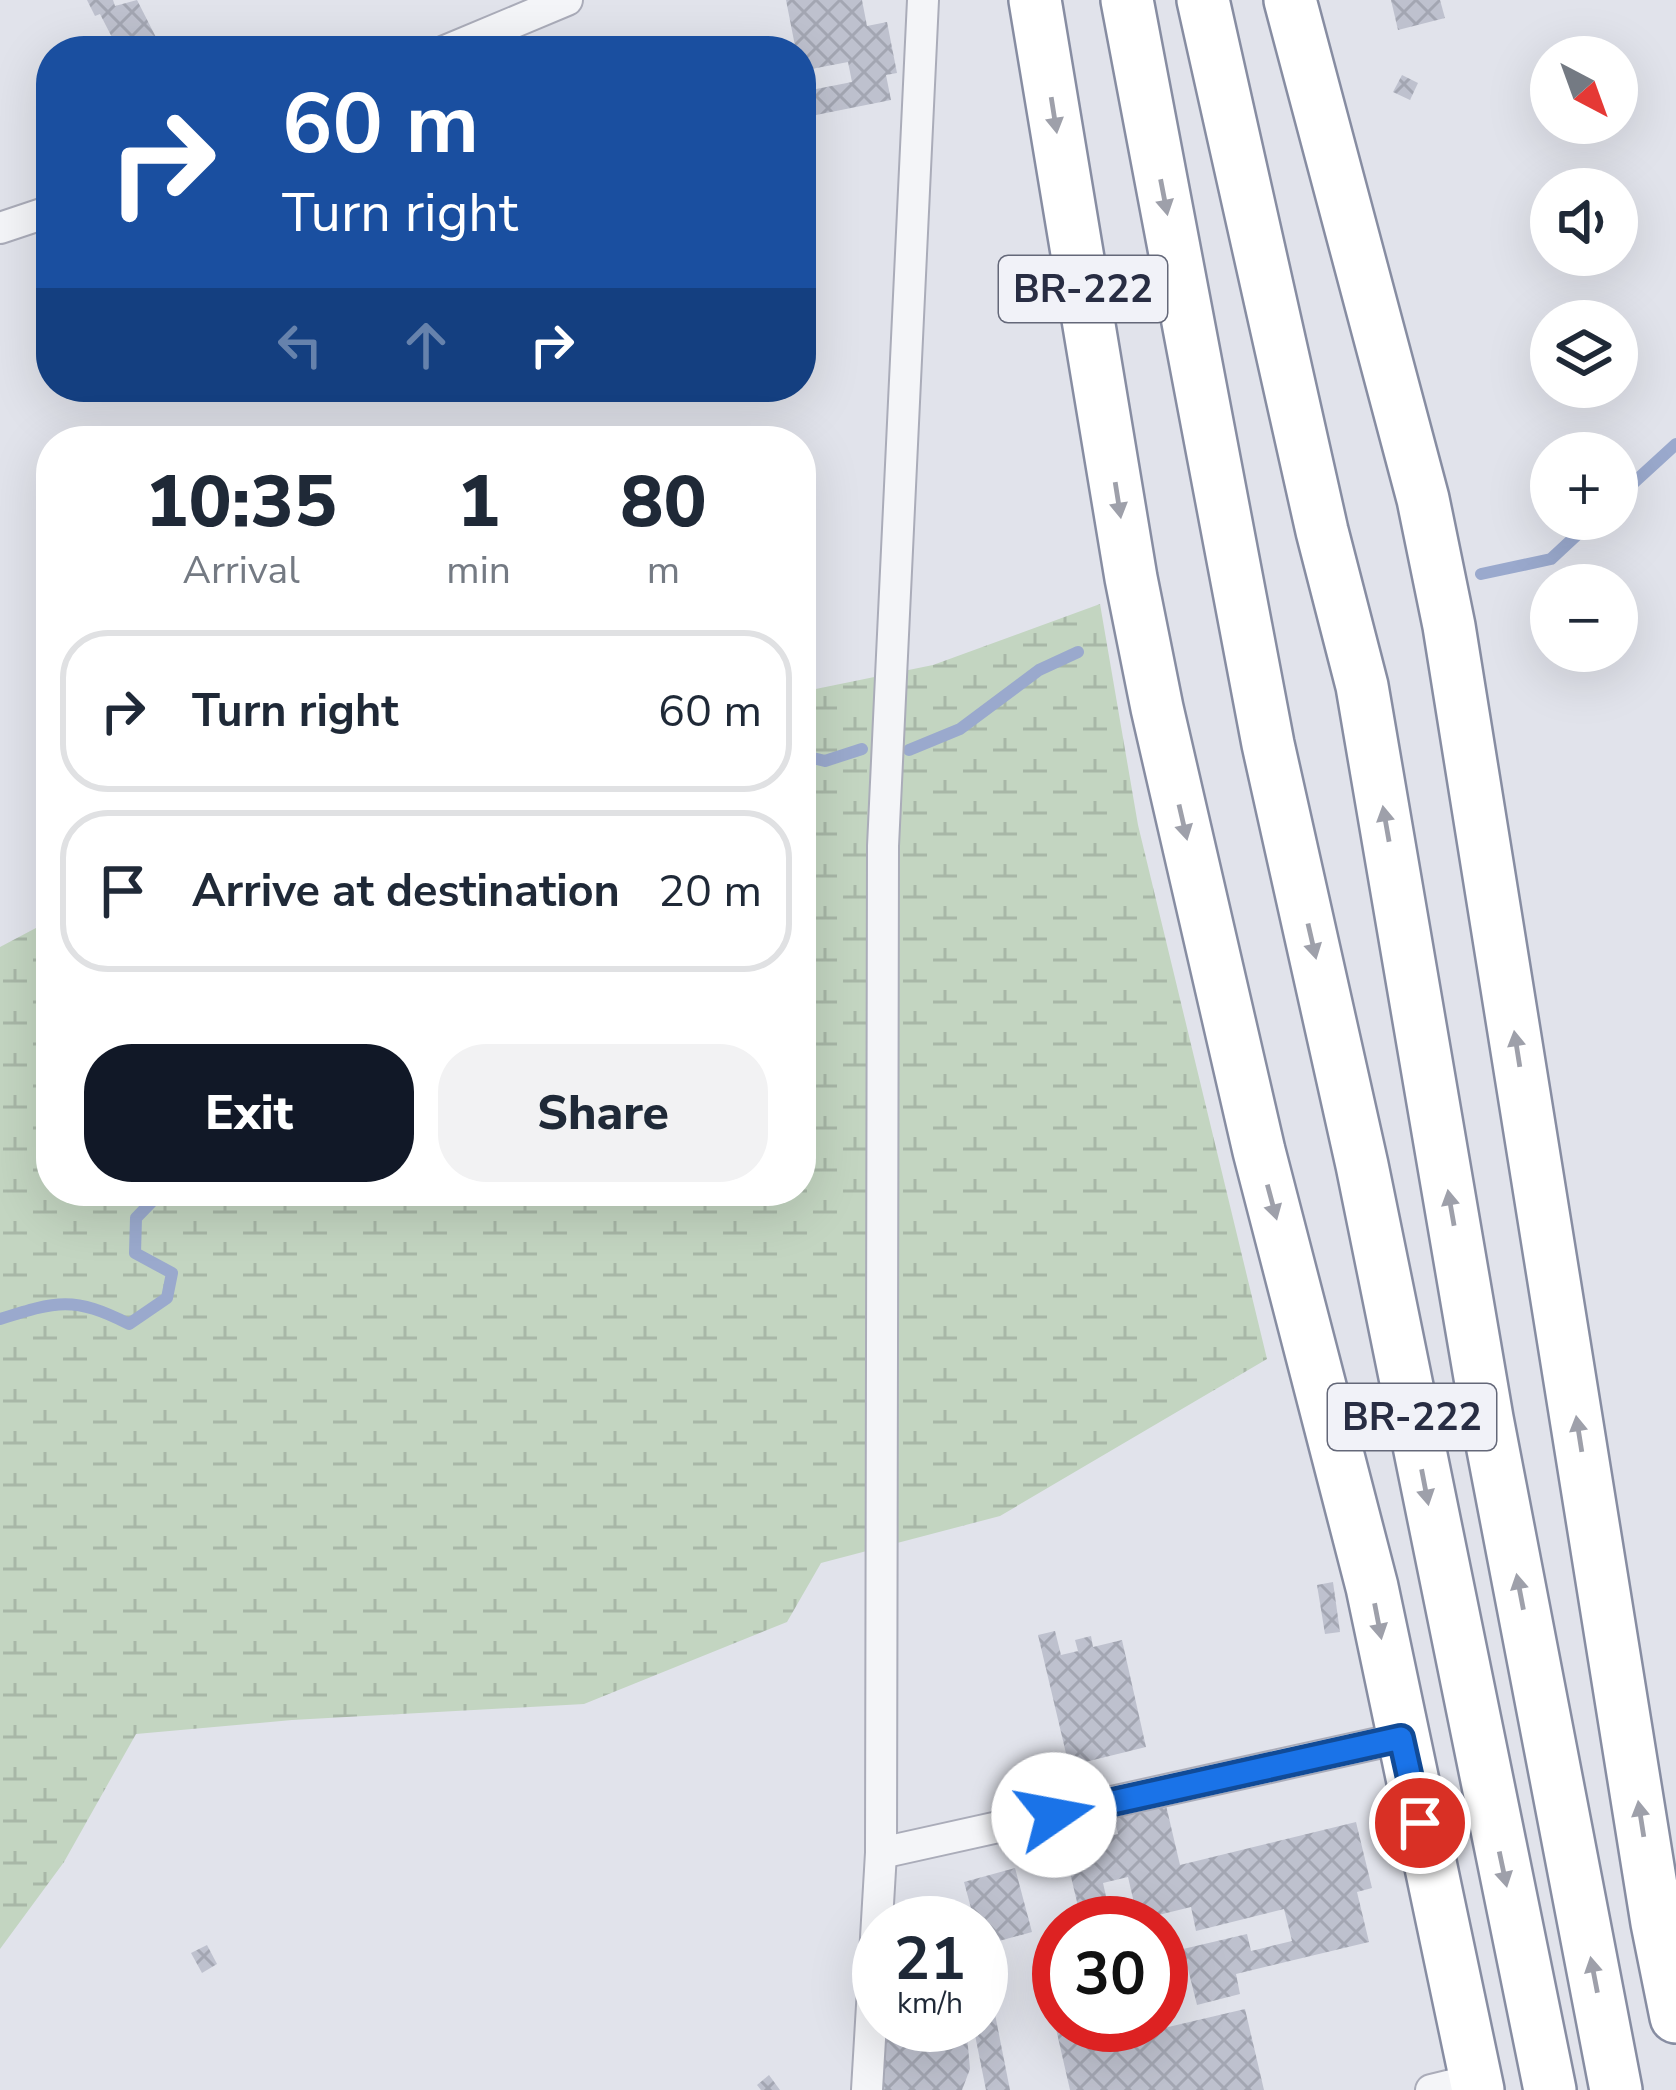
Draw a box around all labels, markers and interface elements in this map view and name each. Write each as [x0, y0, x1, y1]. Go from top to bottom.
north arrow [1530, 36, 1638, 144]
map controls [1530, 36, 1638, 672]
text: 60 m [282, 67, 479, 182]
icon: right [84, 84, 240, 240]
one-way arrow [1045, 97, 1063, 135]
button: sound [1530, 168, 1638, 276]
text: Turn right [282, 176, 518, 250]
one-way arrow [1155, 179, 1174, 217]
road number: BR-222 [999, 256, 1167, 322]
button: layers [1530, 300, 1638, 408]
icon: left [267, 312, 333, 378]
icon: ahead [393, 312, 459, 378]
icon: right [519, 312, 585, 378]
button: + [1530, 432, 1638, 540]
text: 10:35 [145, 453, 337, 551]
text: 1 [457, 453, 500, 551]
text: 80 [620, 453, 707, 551]
one-way arrow [1108, 482, 1127, 519]
text: Arrival [182, 544, 300, 597]
text: min [446, 544, 511, 597]
text: m [647, 544, 680, 597]
button: − [1530, 564, 1638, 672]
icon: right [90, 678, 156, 744]
text: Turn right [192, 681, 399, 742]
text: 60 m [658, 681, 762, 742]
one-way arrow [1175, 804, 1194, 842]
one-way arrow [1376, 805, 1395, 842]
icon: arrive [90, 858, 156, 924]
text: Arrive at destination [192, 861, 620, 922]
text: 20 m [658, 861, 762, 922]
one-way arrow [1303, 922, 1322, 960]
one-way arrow [1507, 1030, 1526, 1067]
button: Exit [84, 1044, 414, 1182]
button: Share [438, 1044, 768, 1182]
one-way arrow [1263, 1184, 1282, 1221]
one-way arrow [1442, 1189, 1460, 1227]
road number: BR-222 [1328, 1384, 1496, 1450]
one-way arrow [1569, 1415, 1588, 1452]
one-way arrow [1417, 1468, 1436, 1506]
one-way arrow [1510, 1573, 1529, 1611]
one-way arrow [1369, 1602, 1388, 1640]
position arrow [991, 1752, 1117, 1878]
pin [1369, 1772, 1471, 1874]
icon: arrive [1387, 1790, 1453, 1856]
one-way arrow [1631, 1800, 1650, 1837]
one-way arrow [1495, 1850, 1514, 1888]
speed limit sign: 30 [1032, 1896, 1188, 2052]
text: 21 [894, 1918, 966, 2000]
one-way arrow [1584, 1956, 1603, 1993]
text: km/h [897, 1983, 963, 2024]

